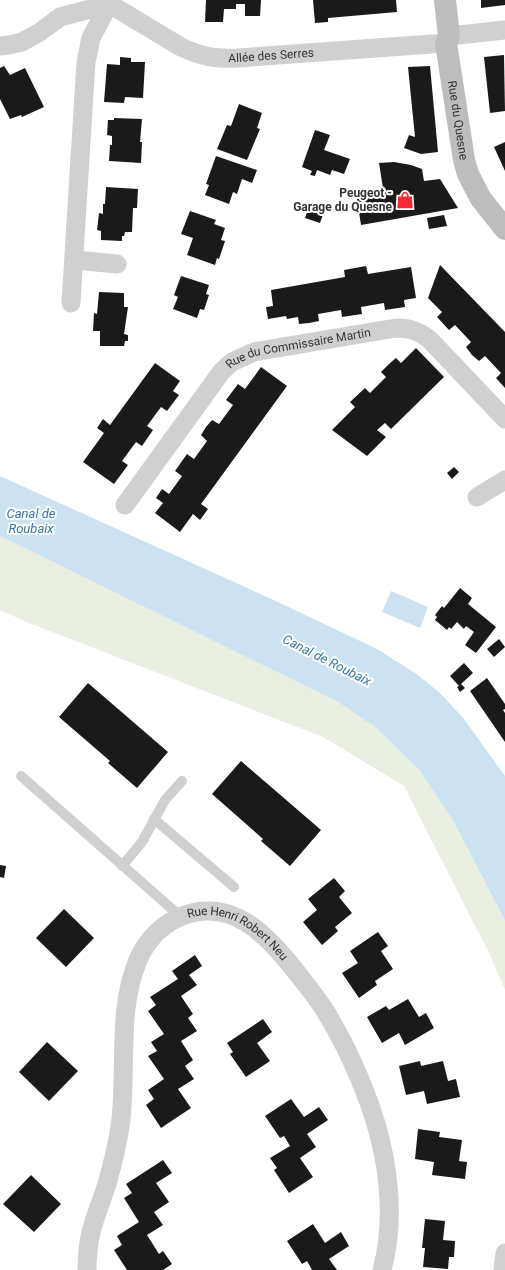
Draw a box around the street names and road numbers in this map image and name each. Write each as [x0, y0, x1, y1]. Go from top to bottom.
street label: Allée des Serres [228, 46, 314, 65]
street label: Rue du Quesne [445, 80, 471, 161]
street label: Rue du Commissaire Martin [223, 325, 372, 371]
street label: Rue Henri Robert Neu [186, 904, 291, 963]

